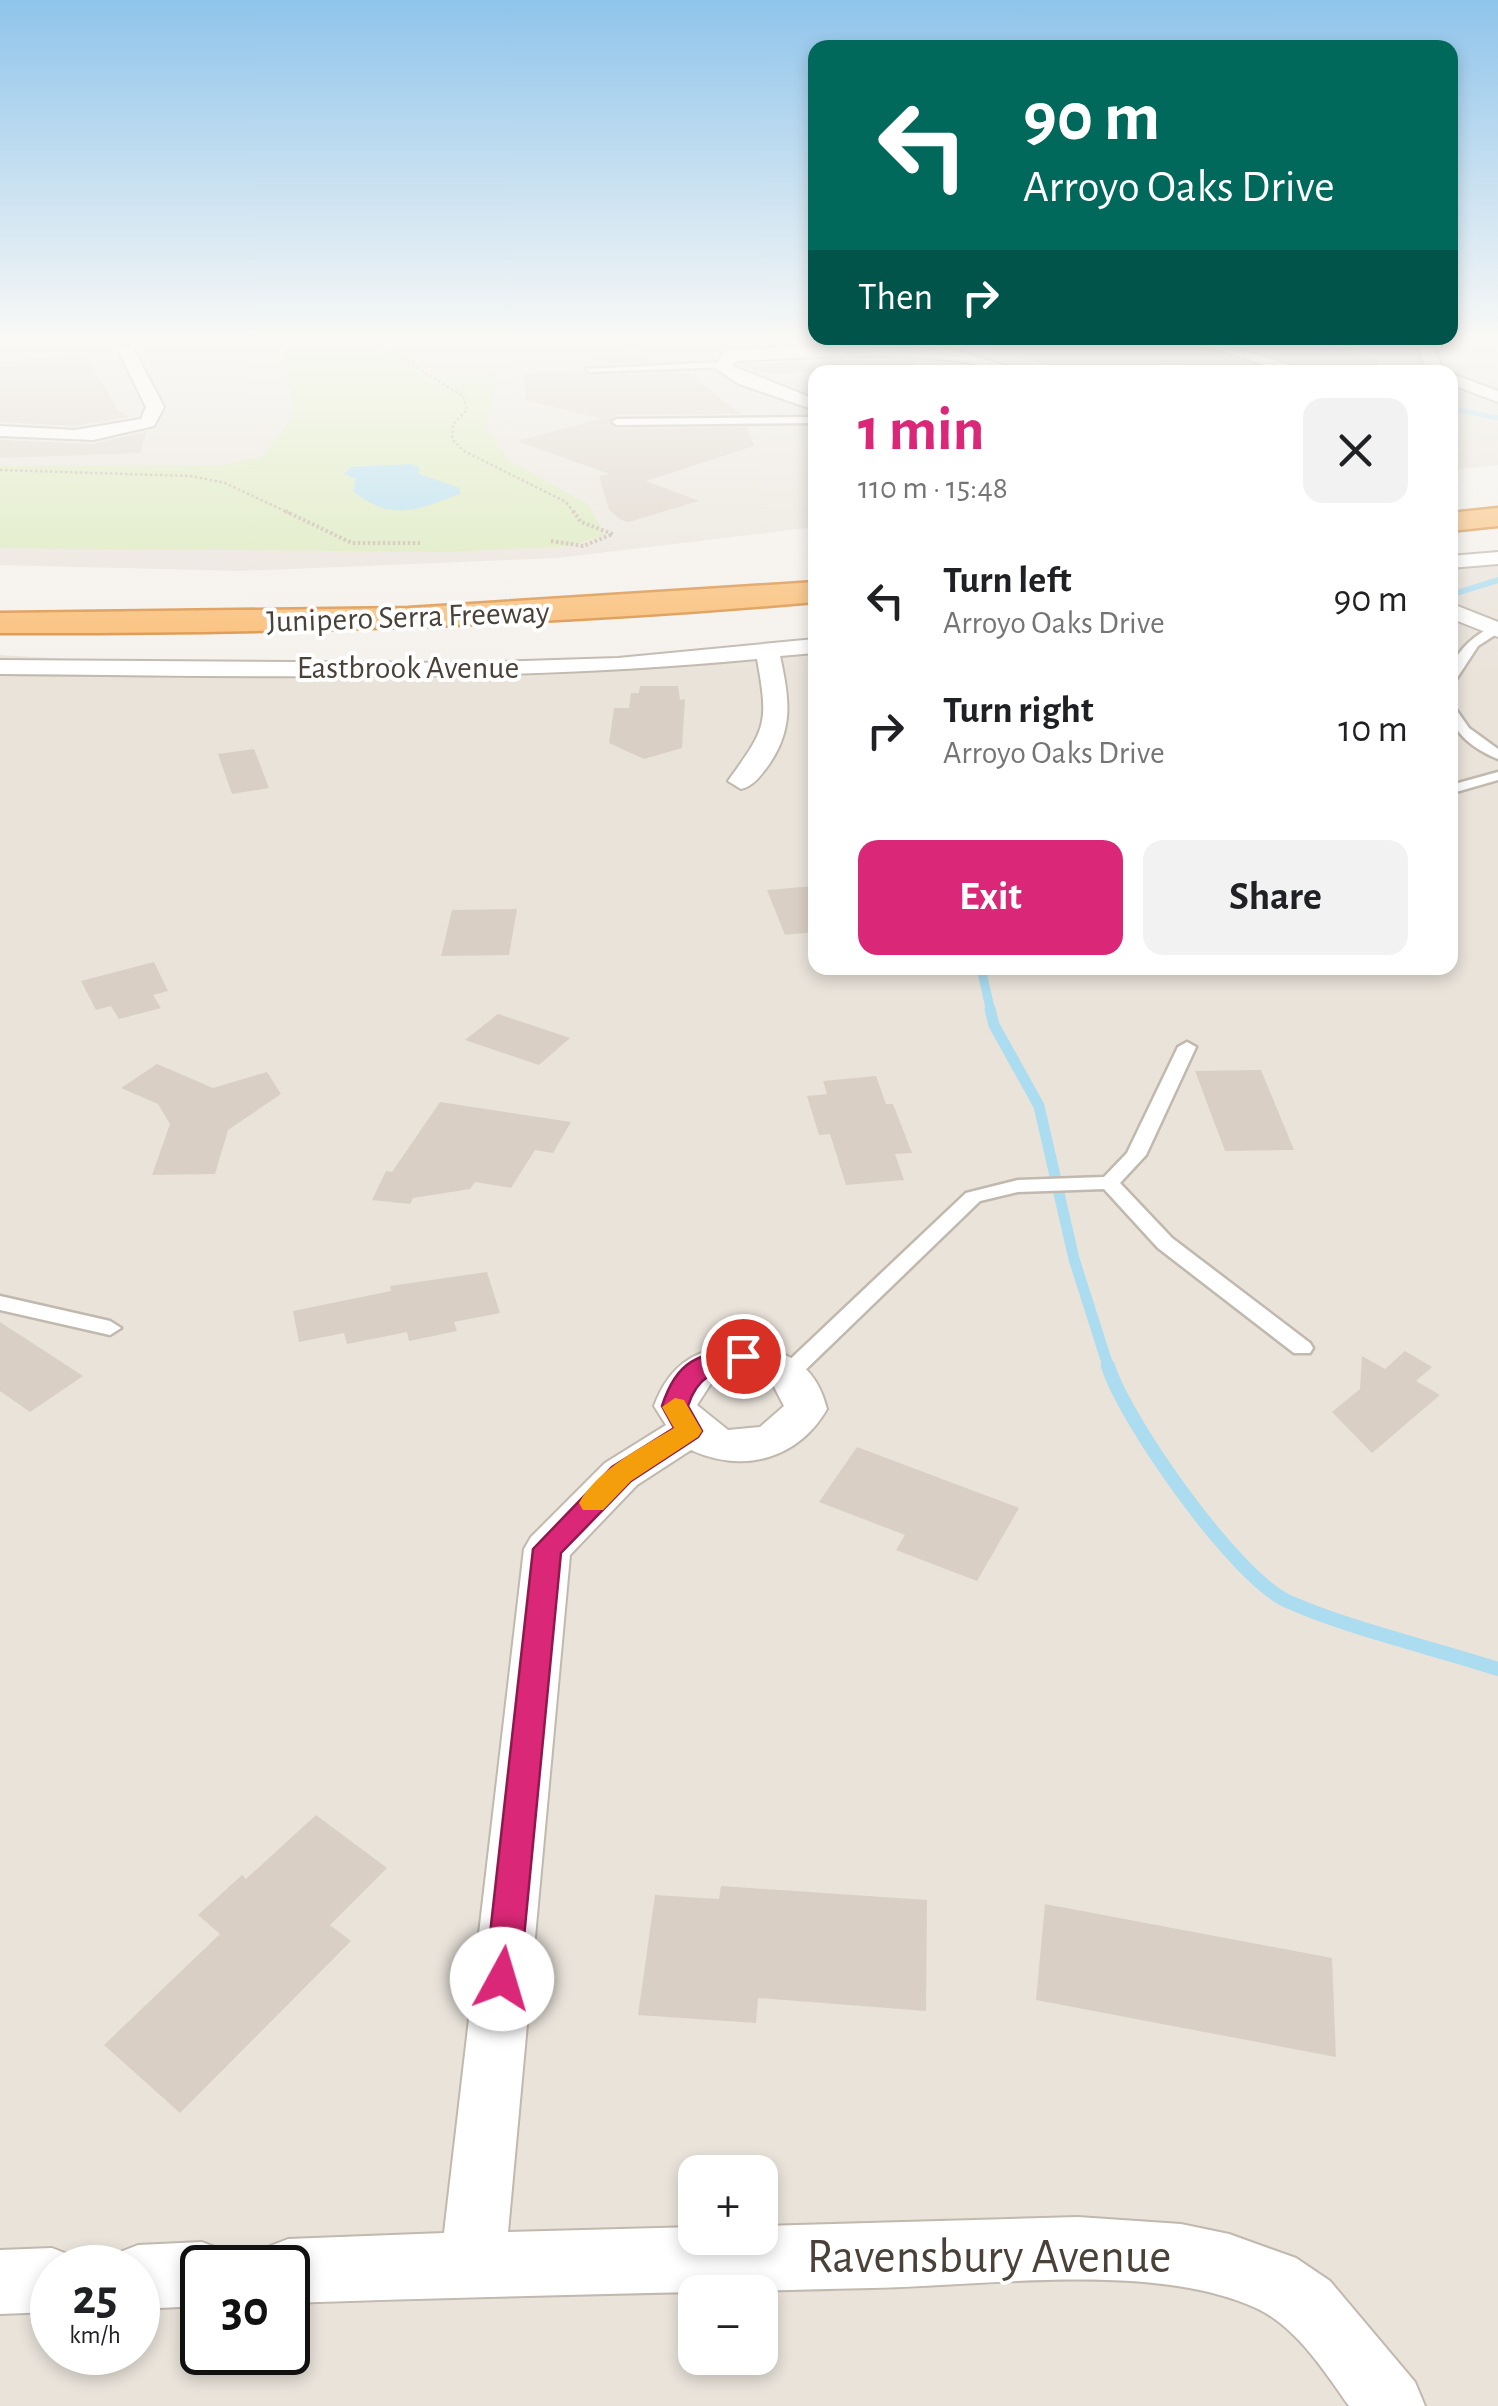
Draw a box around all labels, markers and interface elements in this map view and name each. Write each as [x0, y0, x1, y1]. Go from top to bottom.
icon: left [858, 80, 988, 210]
text: 90 m [1023, 83, 1160, 153]
text: Arroyo Oaks Drive [1023, 165, 1335, 210]
icon: right [953, 270, 1008, 325]
text: Then [858, 279, 933, 317]
button: close [1303, 398, 1408, 503]
text: 1 min [858, 401, 984, 461]
text: 110 m · 15:48 [858, 472, 1008, 504]
text: Turn left [943, 562, 1071, 600]
icon: left [858, 573, 913, 628]
text: 90 m [1333, 581, 1408, 619]
street label: Junipero Serra Freeway [266, 596, 551, 638]
text: Arroyo Oaks Drive [943, 607, 1165, 639]
street label: Eastbrook Avenue [297, 652, 519, 684]
text: Turn right [943, 692, 1093, 730]
icon: right [858, 703, 913, 758]
text: 10 m [1338, 711, 1408, 749]
text: Arroyo Oaks Drive [943, 737, 1165, 769]
button: Exit [858, 840, 1123, 955]
button: Share [1143, 840, 1408, 955]
pin [701, 1314, 786, 1399]
icon: arrive [716, 1329, 771, 1384]
position arrow [450, 1927, 554, 2031]
map controls [678, 2155, 778, 2375]
button: + [678, 2155, 778, 2255]
street label: Ravensbury Avenue [807, 2234, 1171, 2282]
speed limit sign: 30 [180, 2245, 310, 2375]
text: 25 [72, 2273, 118, 2323]
button: − [678, 2275, 778, 2375]
text: km/h [69, 2323, 121, 2348]

